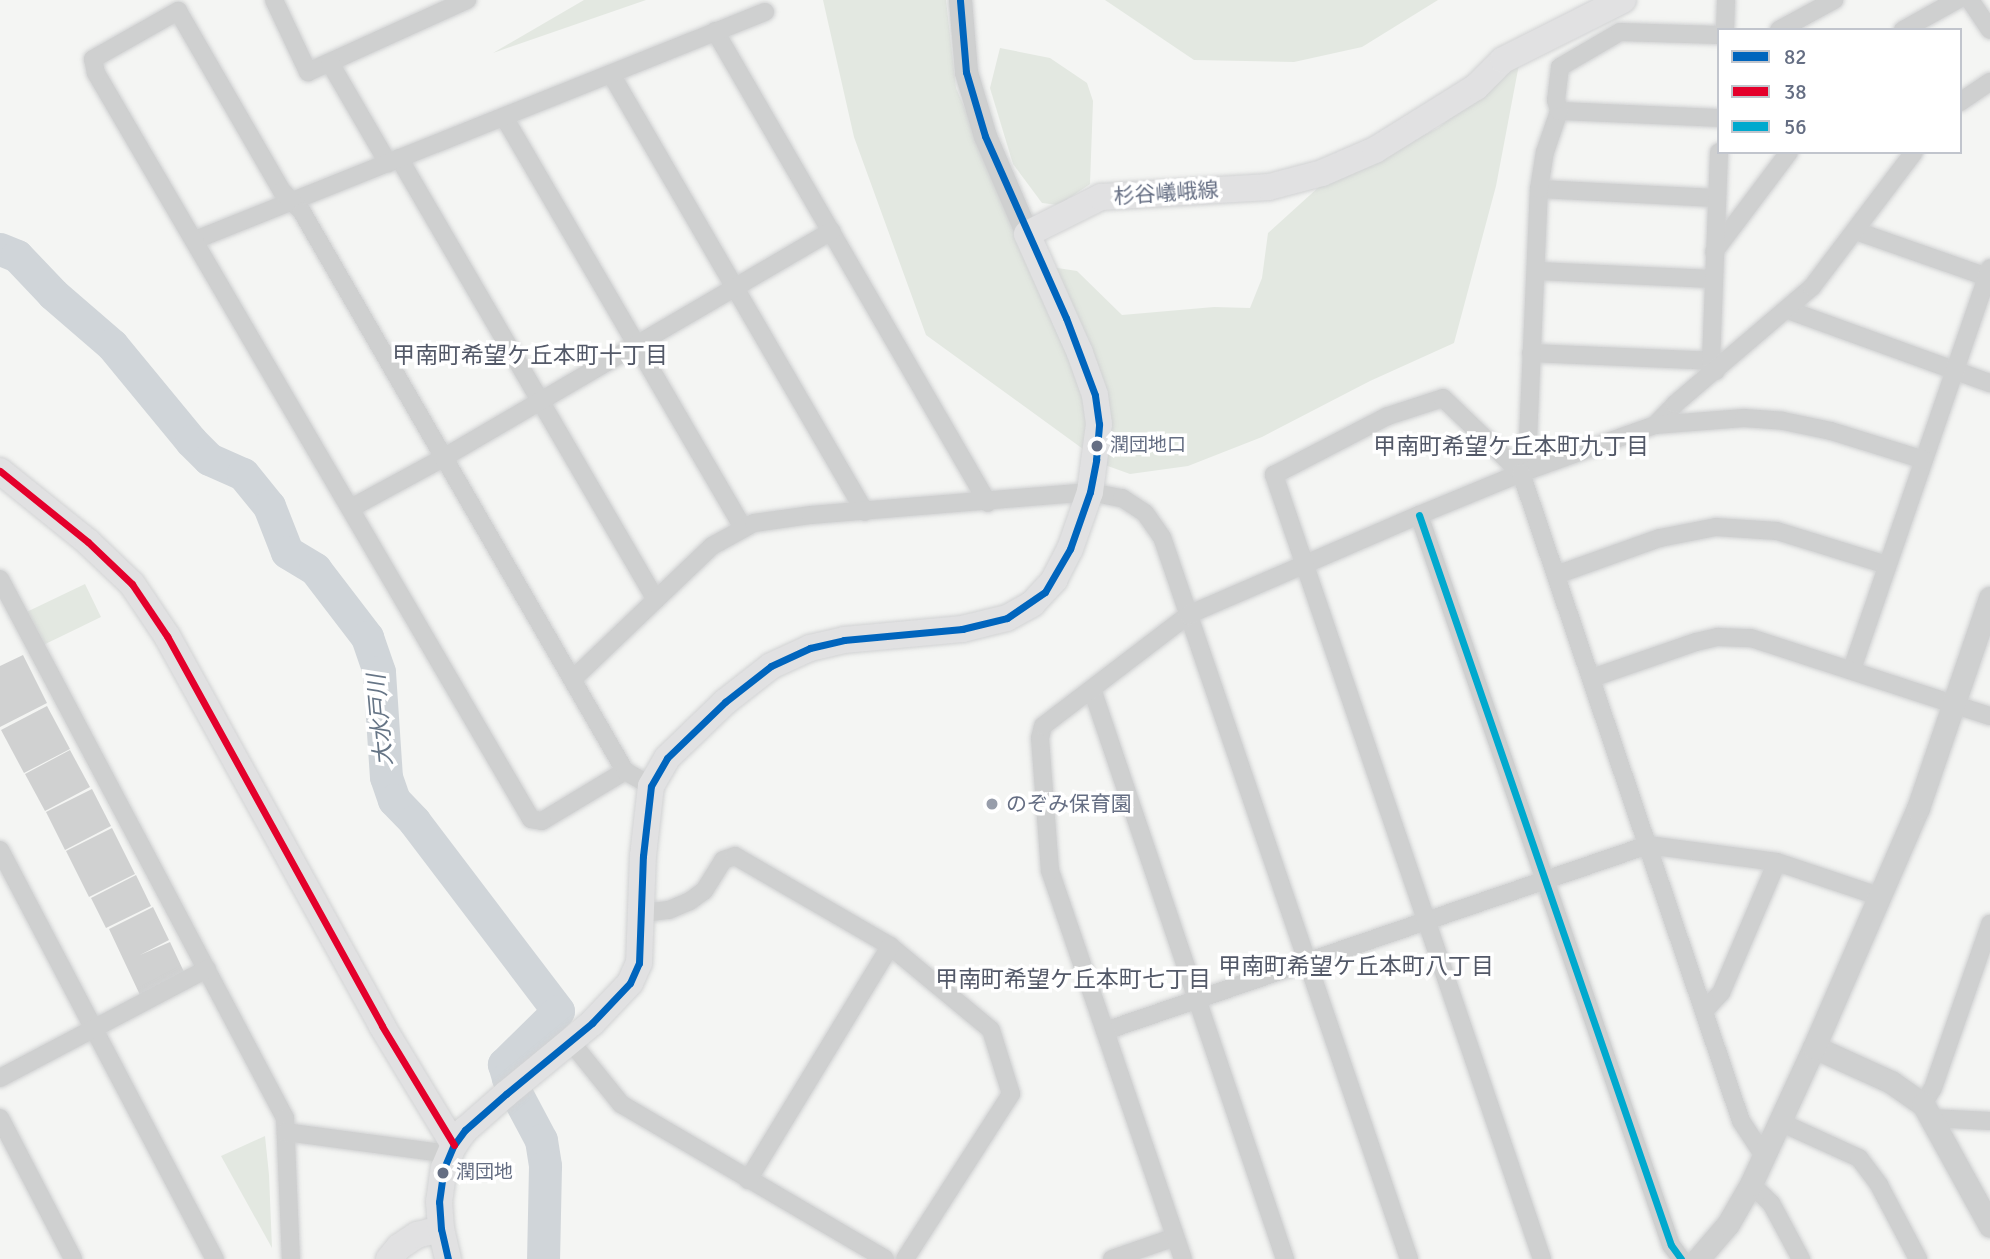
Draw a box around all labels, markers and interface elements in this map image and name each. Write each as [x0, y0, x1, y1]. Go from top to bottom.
legend [1717, 28, 1962, 154]
text: 82 [1784, 44, 1807, 70]
text: 38 [1784, 79, 1807, 105]
text: 56 [1784, 114, 1807, 140]
street label: 杉谷嶬峨線 [1113, 177, 1219, 209]
district label: 甲南町希望ケ丘本町十丁目 [392, 342, 668, 370]
district label: 甲南町希望ケ丘本町九丁目 [1373, 433, 1649, 461]
place label: 潤団地口 [1110, 435, 1186, 457]
marker: 潤団地口 [1090, 439, 1104, 453]
water label: 大水戸川 [363, 673, 399, 767]
place label: のぞみ保育園 [1006, 791, 1132, 817]
marker: のぞみ保育園 [984, 796, 1000, 812]
district label: 甲南町希望ケ丘本町八丁目 [1218, 953, 1494, 981]
district label: 甲南町希望ケ丘本町七丁目 [935, 966, 1211, 994]
place label: 潤団地 [456, 1162, 513, 1184]
marker: 潤団地 [436, 1166, 450, 1180]

